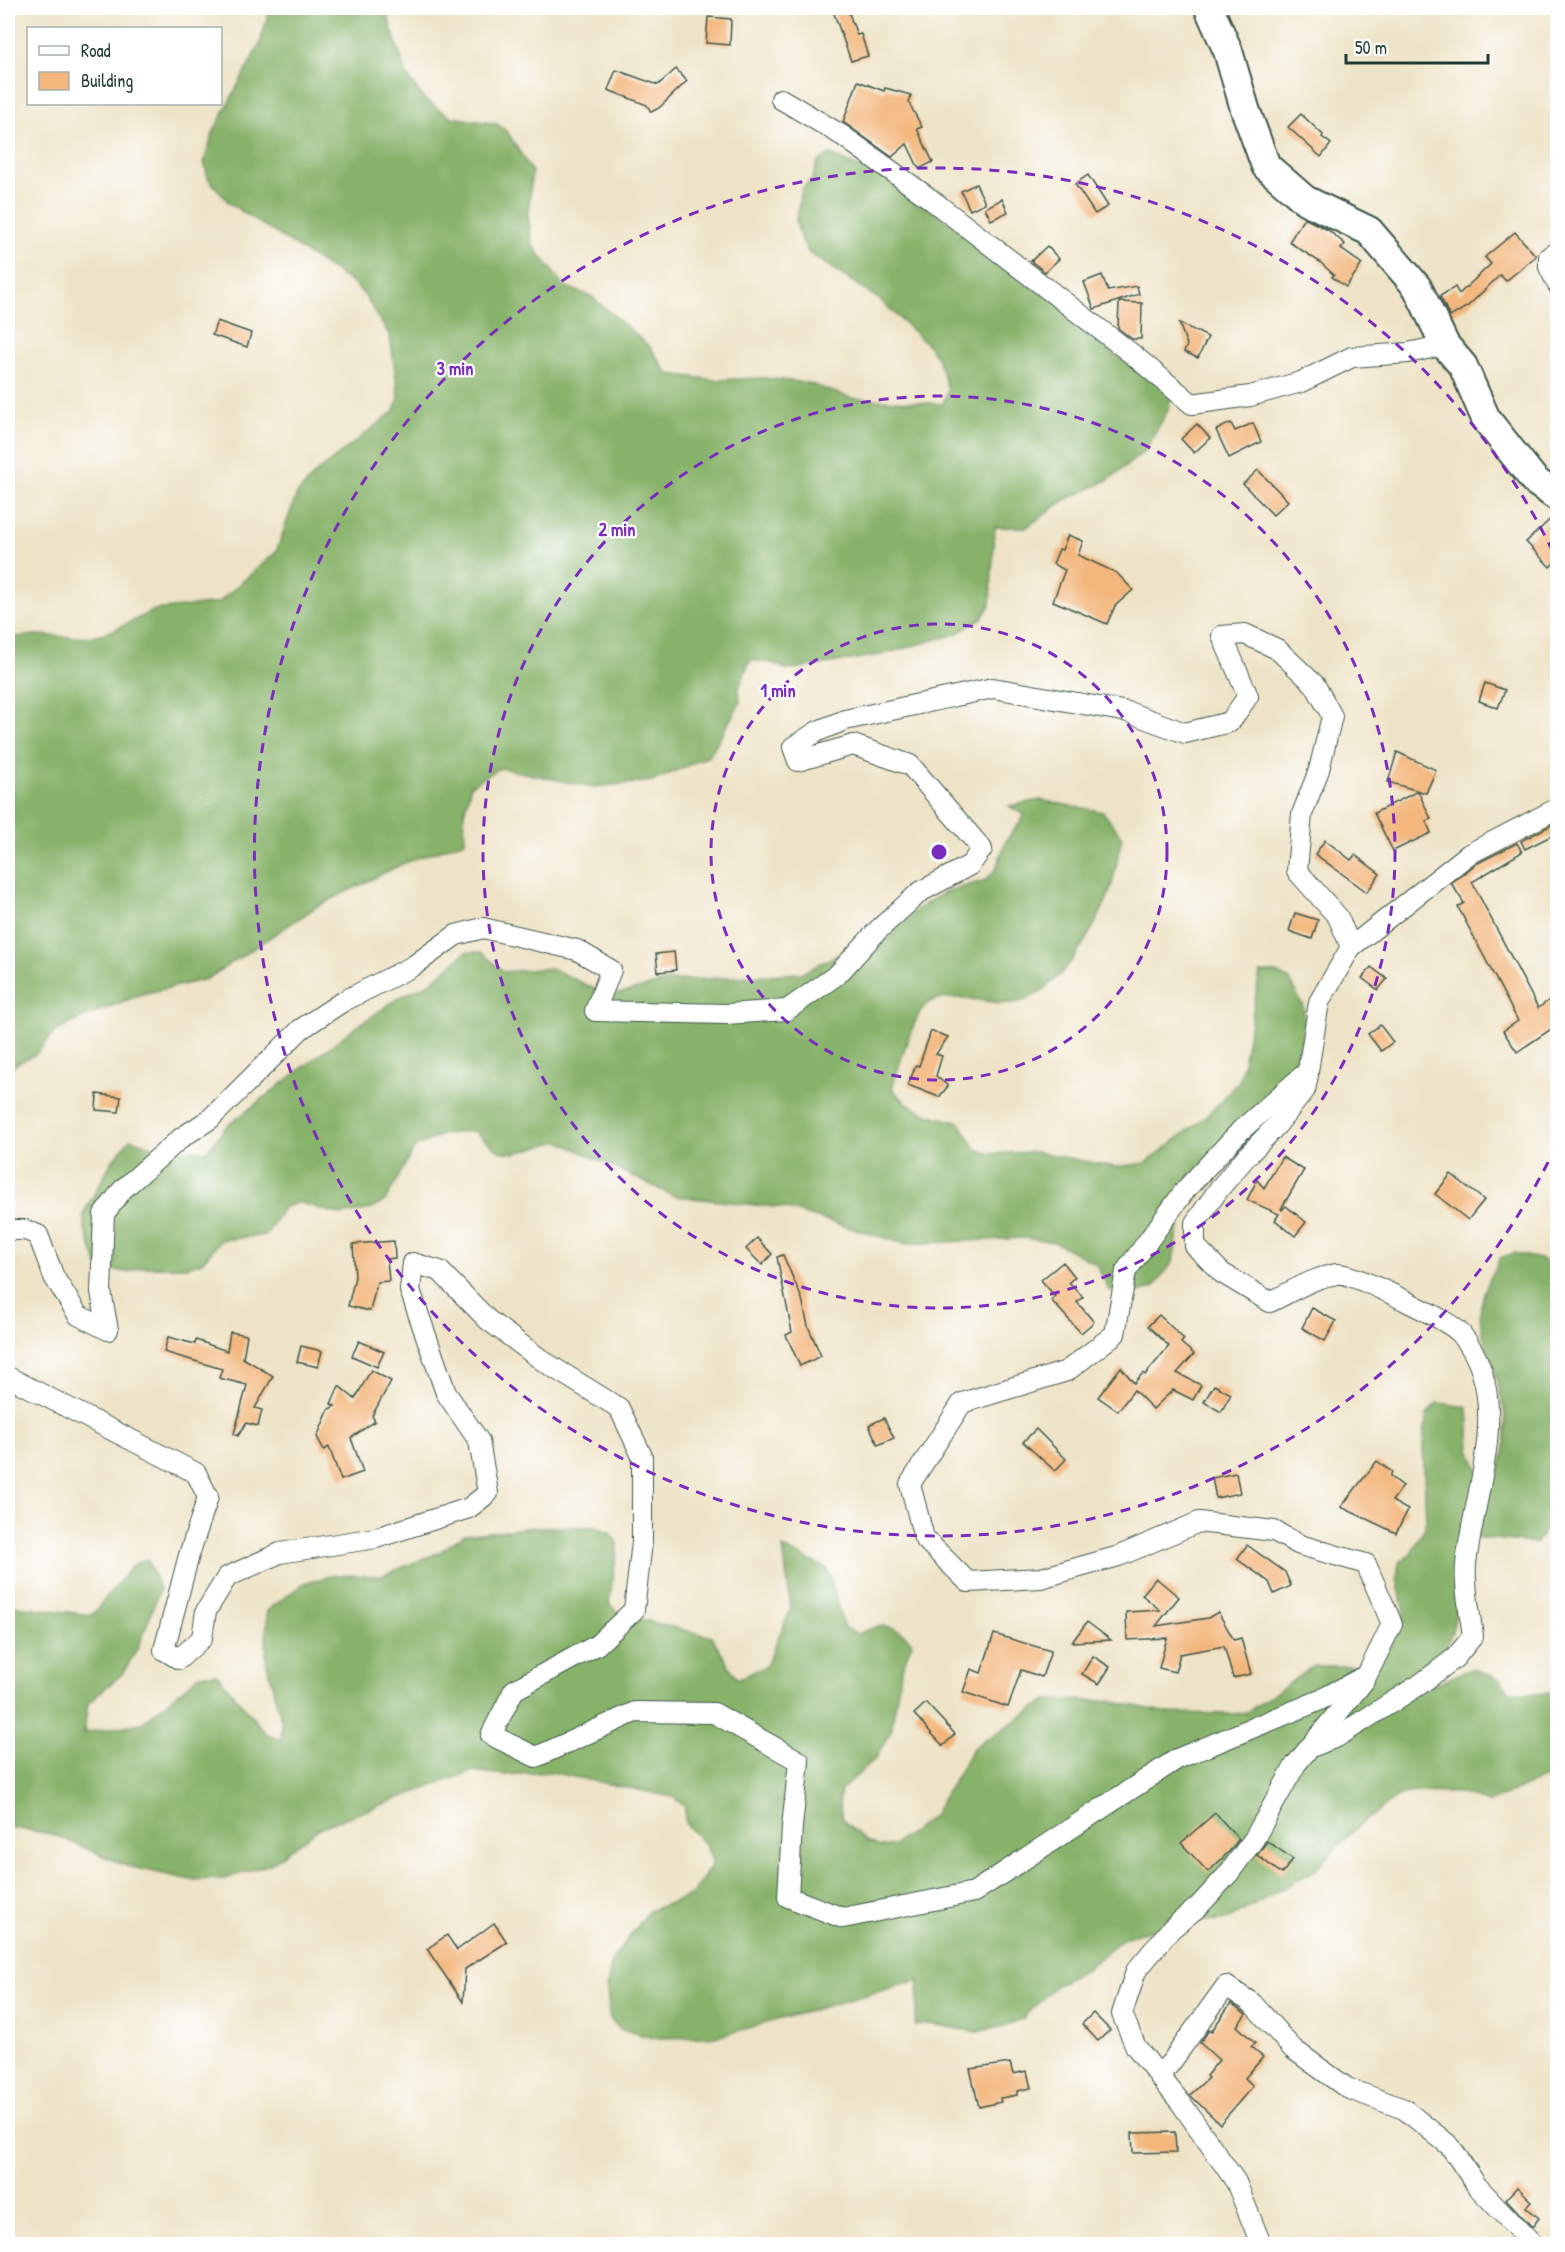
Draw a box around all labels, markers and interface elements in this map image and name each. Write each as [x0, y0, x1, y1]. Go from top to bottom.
legend [27, 27, 222, 105]
scale bar [1346, 27, 1488, 65]
text: 50 m [1355, 35, 1387, 60]
text: Road [81, 38, 111, 63]
text: Building [81, 68, 133, 93]
text: 3 min [437, 356, 473, 381]
text: 2 min [599, 517, 635, 542]
text: 1 min [760, 678, 796, 703]
centre of rings [929, 842, 949, 862]

